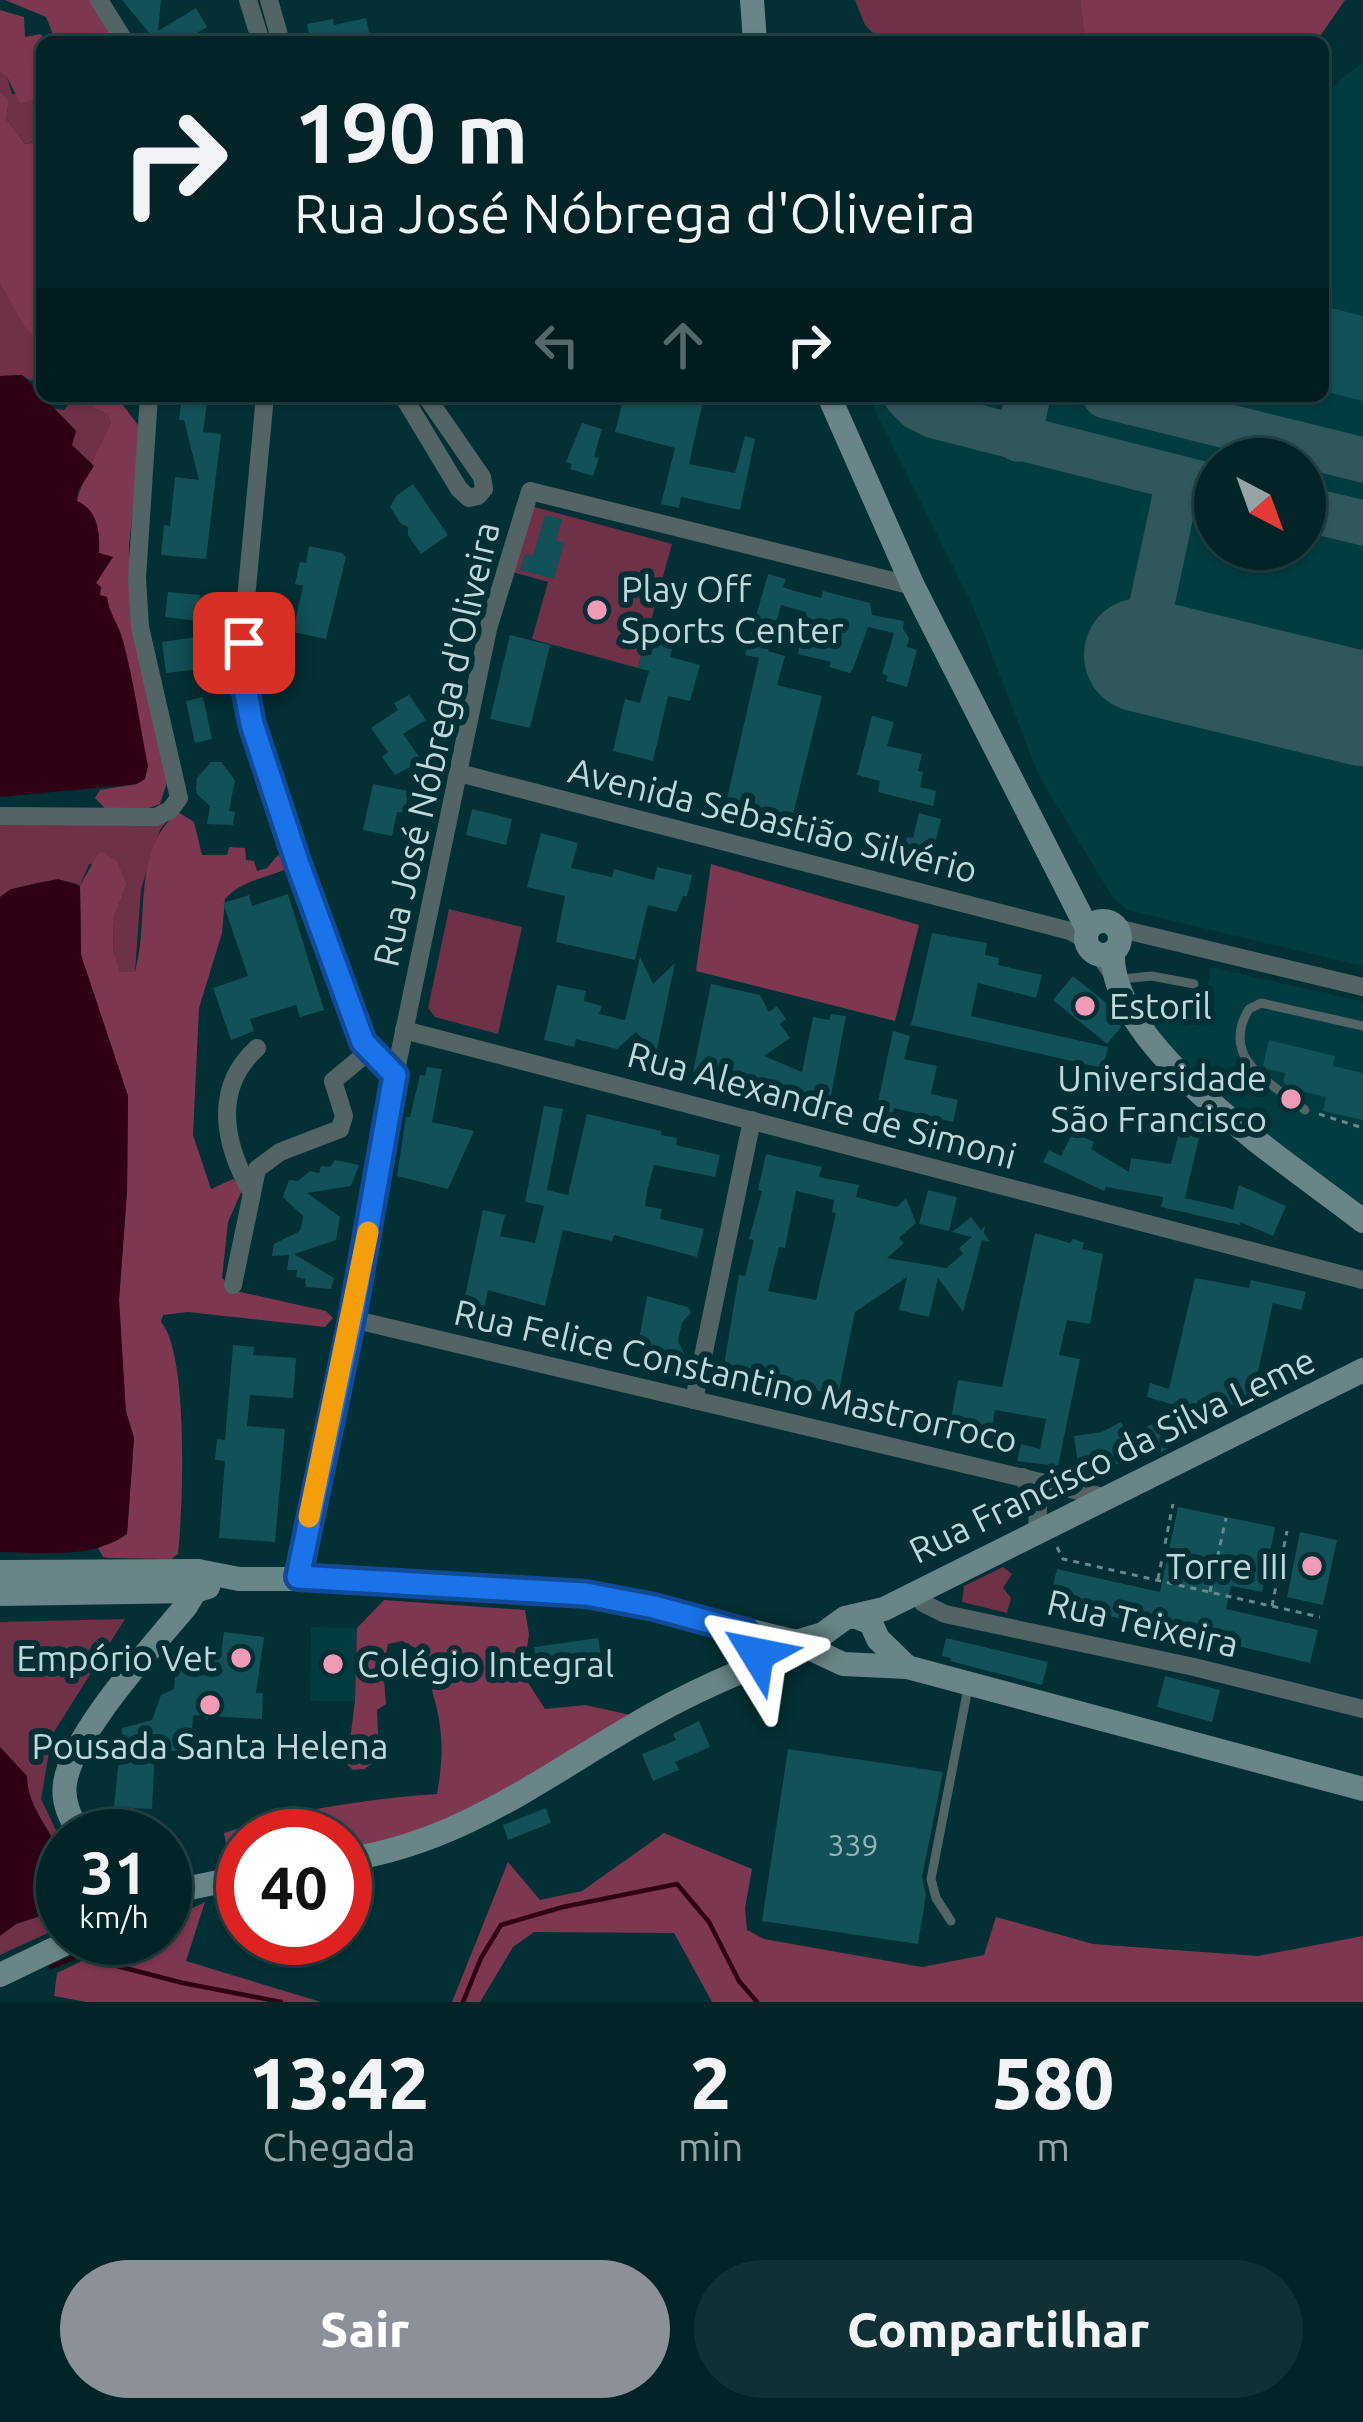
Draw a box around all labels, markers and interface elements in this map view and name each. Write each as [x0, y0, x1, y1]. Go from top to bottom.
icon: right [96, 84, 252, 240]
text: 190 m [294, 85, 528, 179]
text: Rua José Nóbrega d'Oliveira [294, 183, 976, 243]
icon: left [524, 312, 590, 378]
icon: ahead [650, 312, 716, 378]
icon: right [776, 312, 842, 378]
north arrow [1194, 438, 1326, 570]
map controls [1194, 438, 1326, 570]
street label: Rua José Nóbrega d'Oliveira [364, 518, 507, 970]
place label: Play Off Sports Center [621, 568, 844, 650]
pin [193, 592, 295, 694]
marker: Play Off Sports Center [584, 597, 610, 623]
icon: arrive [211, 610, 277, 676]
street label: Avenida Sebastião Silvério [564, 749, 982, 890]
place label: Estoril [1109, 985, 1212, 1026]
marker: Estoril [1072, 993, 1098, 1019]
street label: Rua Alexandre de Simoni [623, 1033, 1021, 1176]
place label: Universidade São Francisco [1050, 1057, 1267, 1139]
marker: Universidade São Francisco [1278, 1086, 1304, 1112]
street label: Rua Felice Constantino Mastrorroco [450, 1291, 1022, 1460]
street label: Rua Francisco da Silva Leme [902, 1338, 1321, 1571]
place label: Torre III [1166, 1545, 1288, 1586]
marker: Torre III [1299, 1553, 1325, 1579]
street label: Rua Teixeira [1043, 1581, 1243, 1664]
position arrow [694, 1591, 820, 1717]
place label: Empório Vet [16, 1637, 217, 1678]
place label: Colégio Integral [357, 1643, 614, 1684]
marker: Empório Vet [228, 1645, 254, 1671]
marker: Colégio Integral [320, 1651, 346, 1677]
marker: Pousada Santa Helena [197, 1692, 223, 1718]
place label: Pousada Santa Helena [32, 1725, 388, 1766]
speed limit sign: 40 [216, 1809, 372, 1965]
house number: 339 [828, 1828, 878, 1862]
text: 31 [80, 1838, 148, 1905]
text: km/h [79, 1900, 149, 1934]
text: 13:42 [249, 2042, 429, 2123]
text: 2 [690, 2042, 731, 2123]
text: 580 [992, 2042, 1114, 2123]
text: Chegada [262, 2125, 415, 2168]
text: min [678, 2125, 743, 2168]
text: m [1036, 2125, 1070, 2168]
button: Sair [60, 2260, 670, 2398]
button: Compartilhar [694, 2260, 1303, 2398]

